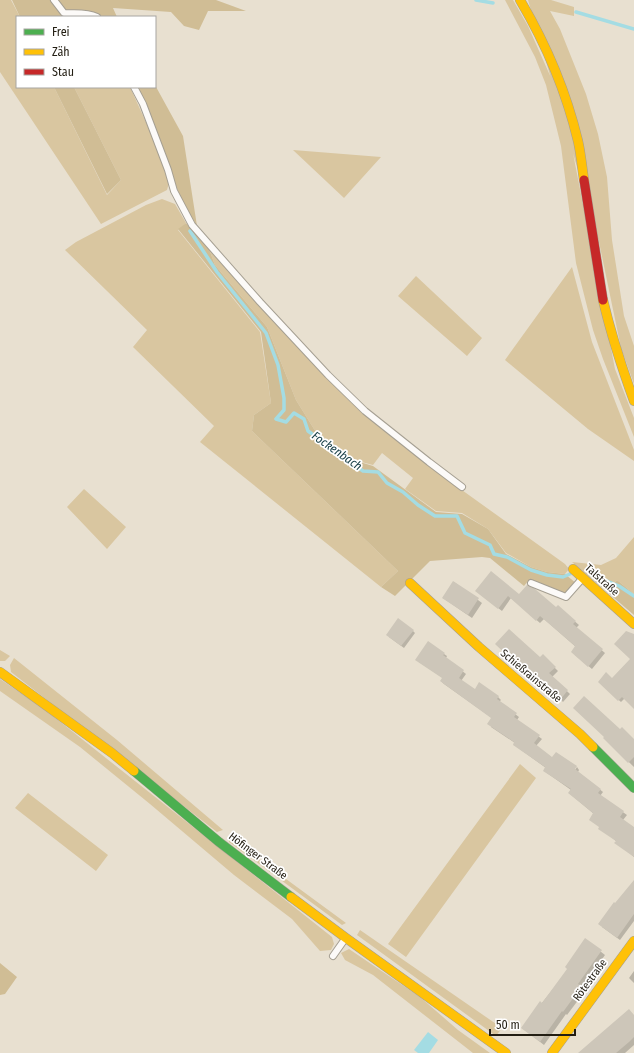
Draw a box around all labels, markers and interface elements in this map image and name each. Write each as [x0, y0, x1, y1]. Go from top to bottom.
legend [16, 16, 156, 88]
text: Frei [52, 25, 70, 39]
text: Zäh [52, 45, 70, 59]
text: Stau [52, 65, 74, 79]
water label: Fockenbach [309, 429, 365, 473]
street label: Talstraße [582, 561, 622, 599]
street label: Schießrainstraße [498, 647, 564, 705]
street label: Höfinger Straße [226, 830, 290, 882]
street label: Rötestraße [570, 956, 610, 1004]
scale bar [490, 1011, 575, 1037]
text: 50 m [496, 1018, 520, 1032]

